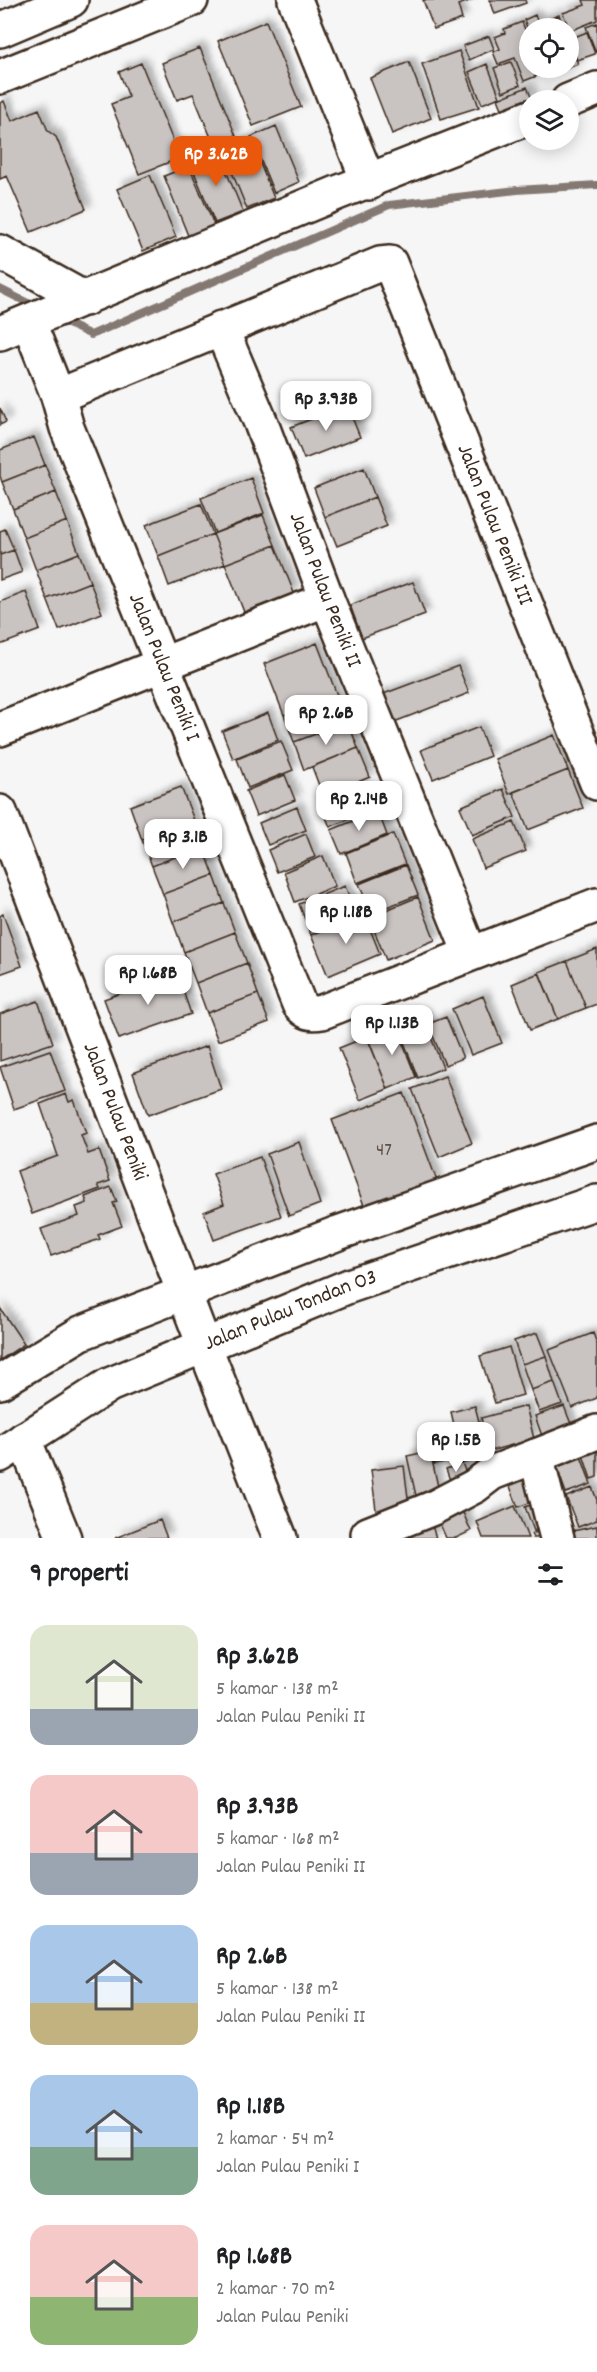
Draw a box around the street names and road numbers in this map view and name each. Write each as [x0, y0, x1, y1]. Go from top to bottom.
street label: Jalan Pulau Peniki III [448, 440, 540, 610]
street label: Jalan Pulau Peniki II [280, 508, 369, 673]
street label: Jalan Pulau Peniki I [120, 589, 207, 747]
street label: Jalan Pulau Peniki [74, 1038, 155, 1185]
street label: Jalan Pulau Tondan O3 [200, 1262, 381, 1359]

